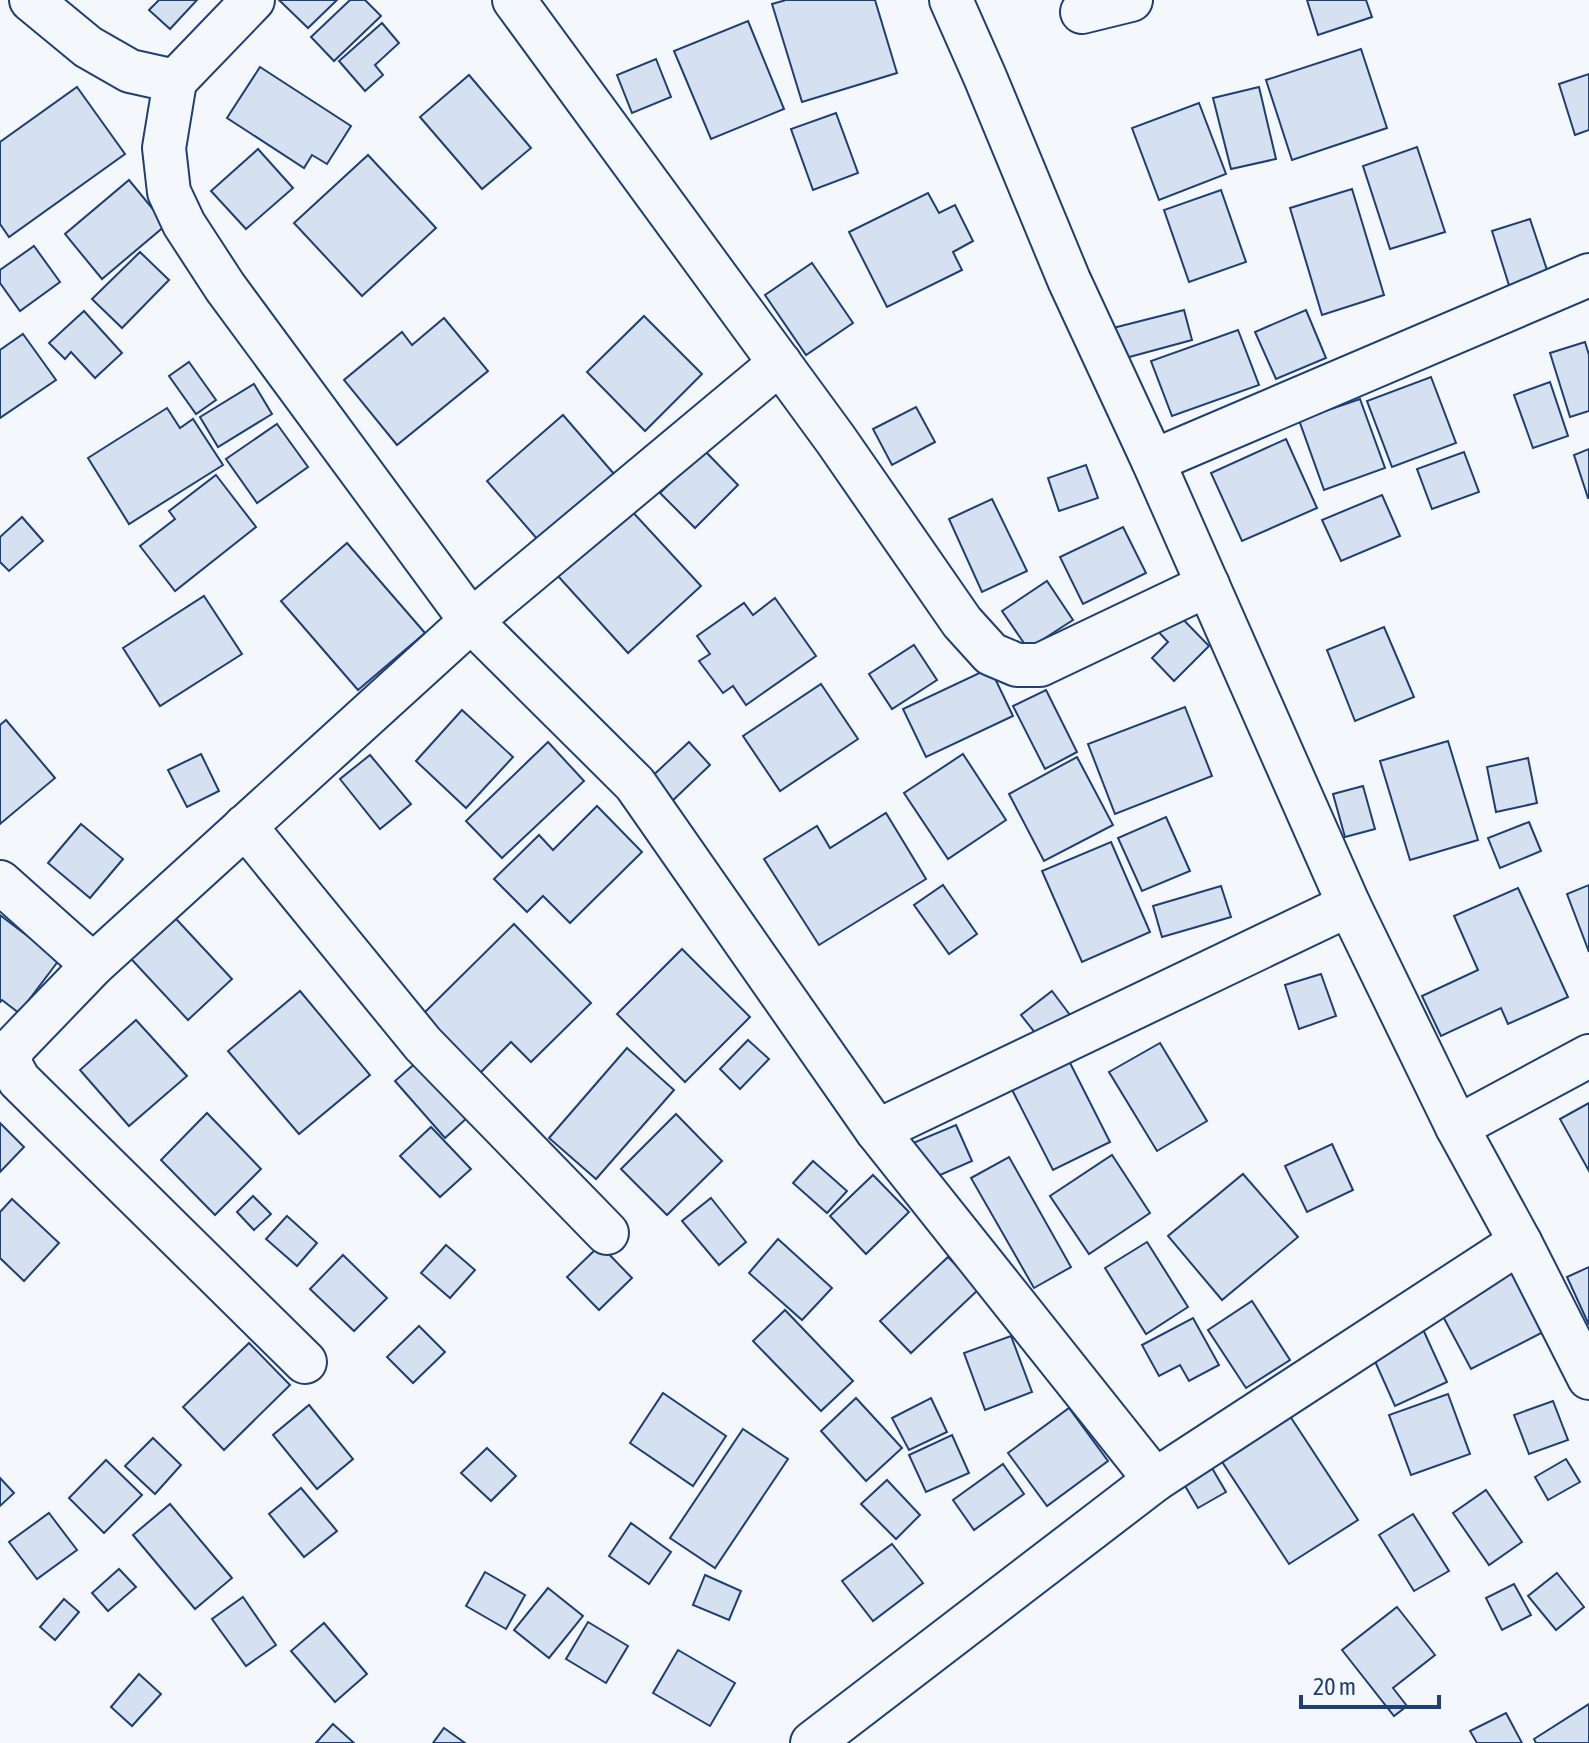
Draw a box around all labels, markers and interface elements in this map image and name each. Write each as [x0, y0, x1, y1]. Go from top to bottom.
scale bar [1301, 1659, 1439, 1709]
text: 20 m [1313, 1673, 1356, 1700]

